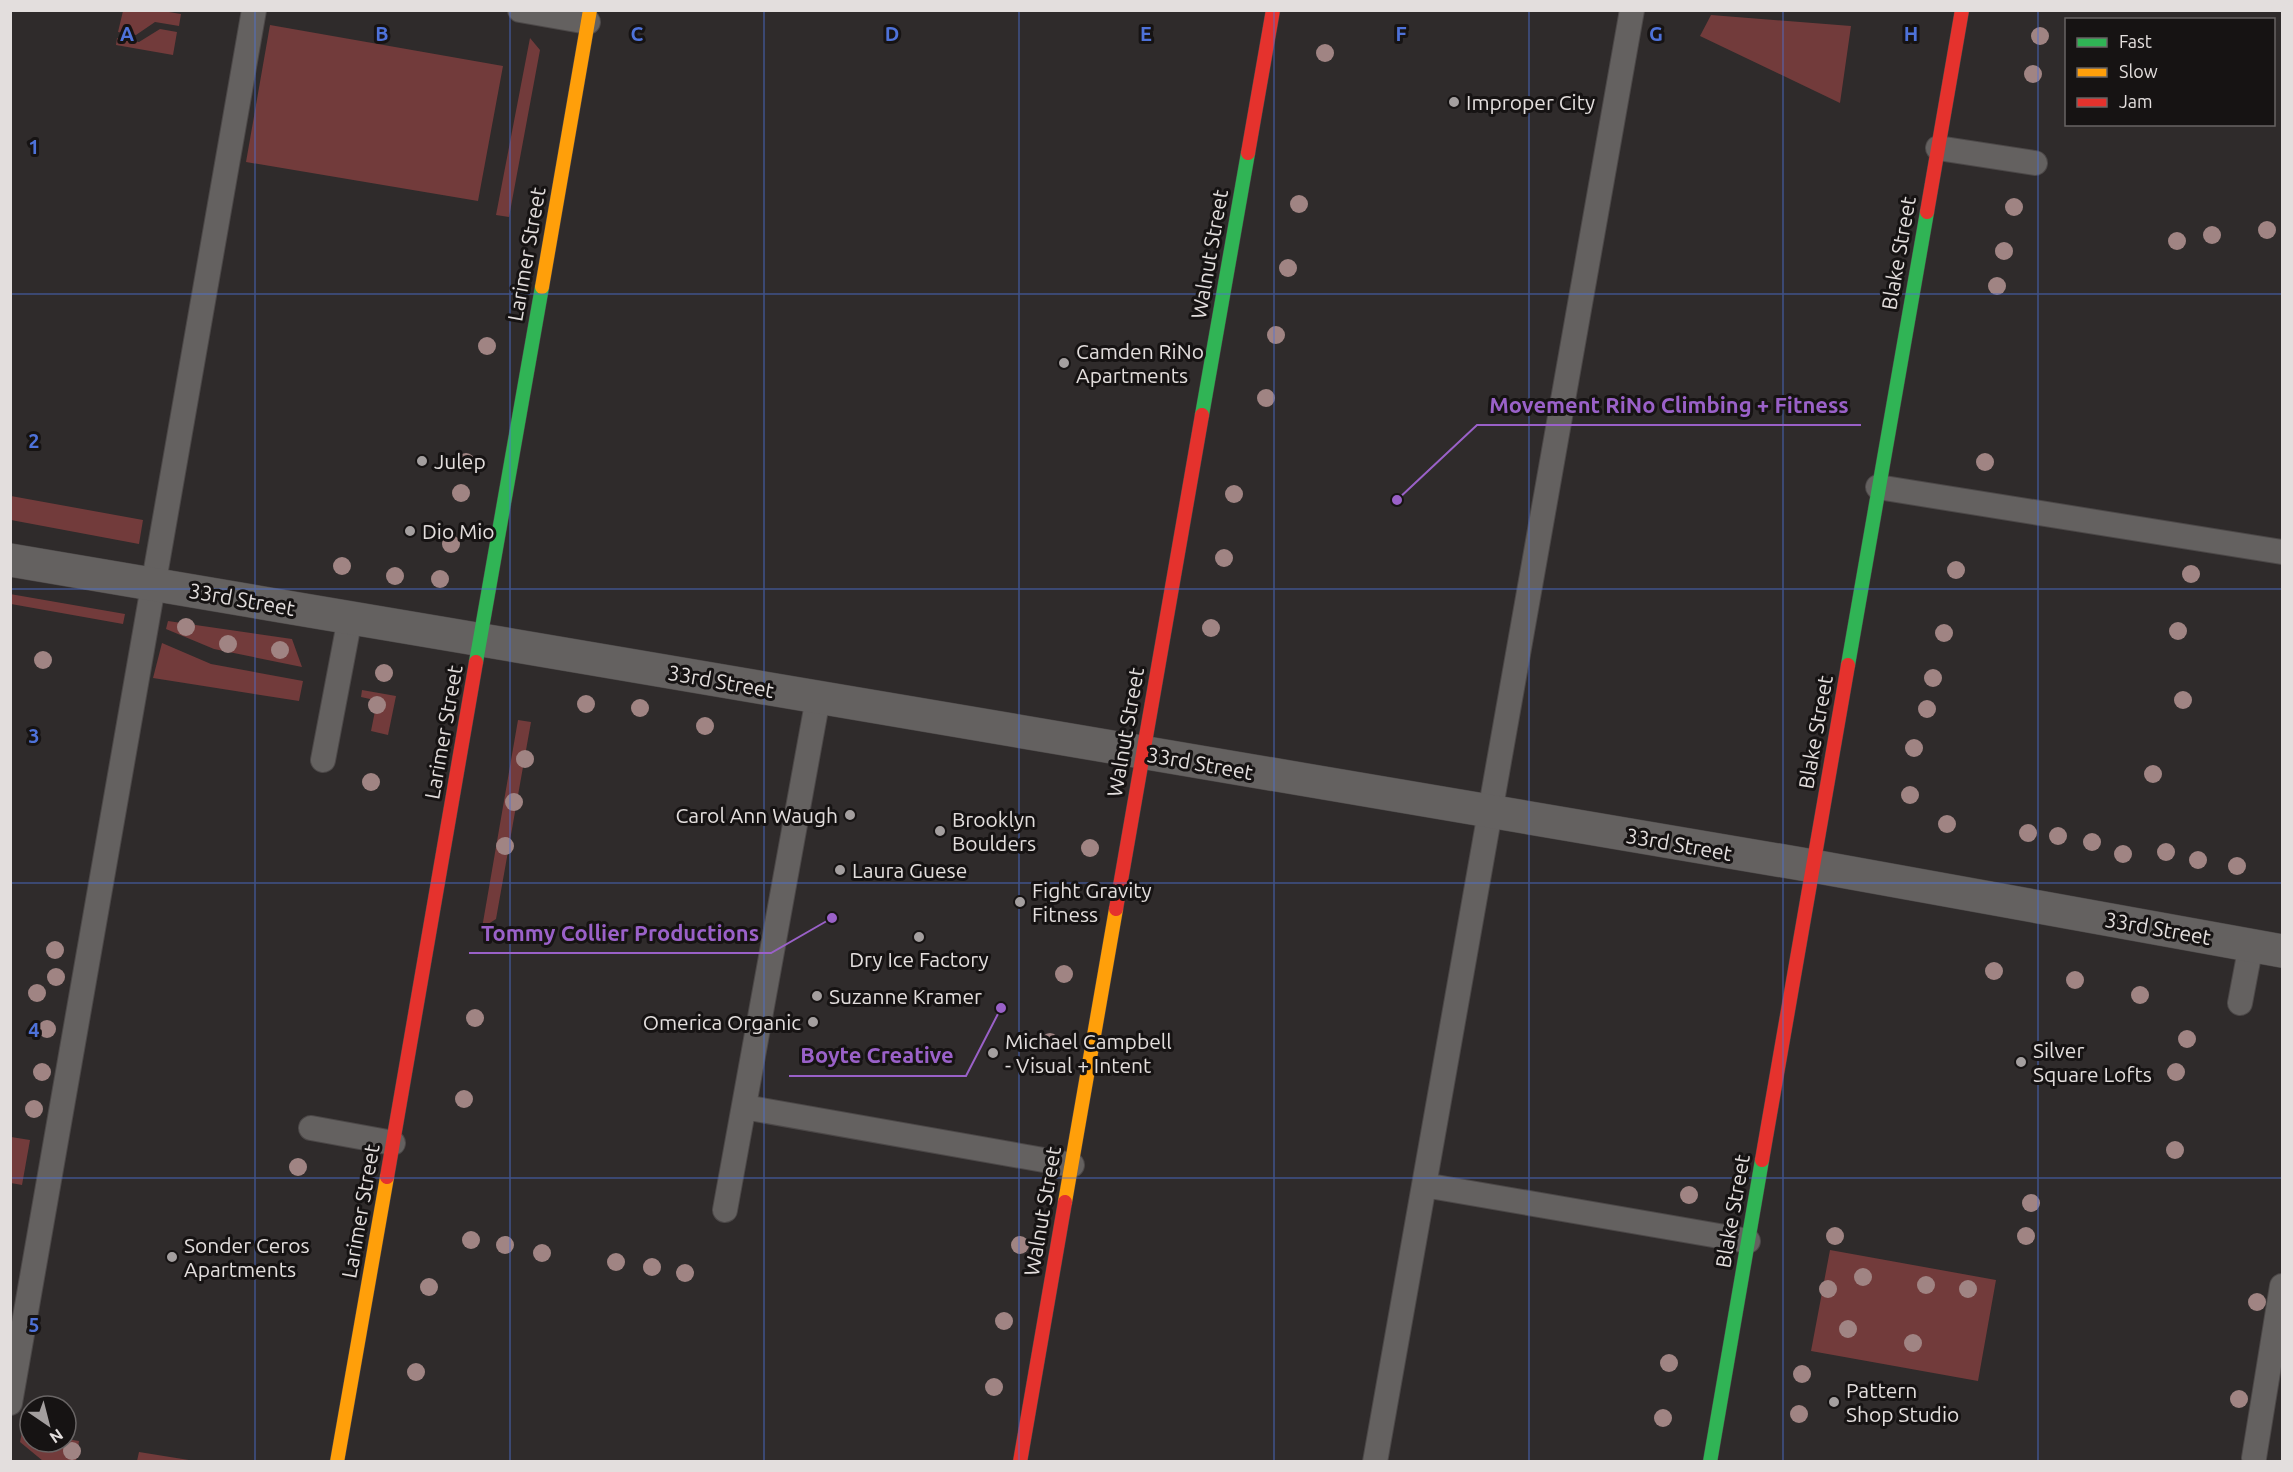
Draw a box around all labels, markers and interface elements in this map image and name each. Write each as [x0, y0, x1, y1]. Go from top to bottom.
legend [2065, 18, 2275, 126]
text: A [120, 22, 134, 45]
text: B [375, 22, 389, 45]
text: C [631, 22, 644, 45]
text: D [885, 22, 899, 45]
text: E [1140, 22, 1152, 45]
text: F [1395, 22, 1407, 45]
text: G [1649, 22, 1663, 45]
text: H [1904, 22, 1918, 45]
text: Fast [2119, 31, 2152, 51]
text: Slow [2119, 61, 2158, 81]
place label: Improper City [1466, 90, 1595, 114]
text: Jam [2119, 91, 2153, 111]
marker: Improper City [1447, 95, 1461, 109]
text: 1 [28, 135, 40, 158]
street label: Larimer Street [502, 185, 550, 323]
street label: Walnut Street [1186, 187, 1232, 321]
street label: Blake Street [1876, 194, 1920, 312]
place label: Camden RiNo Apartments [1076, 339, 1204, 387]
marker: Camden RiNo Apartments [1057, 356, 1071, 370]
callout: Movement RiNo Climbing + Fitness [1477, 385, 1861, 425]
text: Movement RiNo Climbing + Fitness [1489, 392, 1849, 417]
text: 2 [28, 429, 40, 452]
place label: Julep [434, 449, 486, 473]
marker: Julep [415, 454, 429, 468]
place label: Dio Mio [422, 519, 495, 543]
marker: Dio Mio [403, 524, 417, 538]
street label: 33rd Street [187, 578, 297, 620]
street label: 33rd Street [666, 660, 776, 702]
street label: Larimer Street [419, 663, 467, 801]
street label: Walnut Street [1102, 665, 1148, 799]
street label: Blake Street [1793, 673, 1837, 791]
text: 3 [28, 724, 40, 747]
street label: 33rd Street [1145, 742, 1255, 784]
place label: Carol Ann Waugh [675, 803, 838, 827]
place label: Brooklyn Boulders [952, 807, 1036, 855]
marker: Carol Ann Waugh [843, 808, 857, 822]
street label: 33rd Street [1624, 823, 1734, 865]
marker: Brooklyn Boulders [933, 824, 947, 838]
place label: Laura Guese [852, 858, 967, 882]
marker: Laura Guese [833, 863, 847, 877]
place label: Fight Gravity Fitness [1032, 878, 1152, 926]
marker: Fight Gravity Fitness [1013, 895, 1027, 909]
street label: 33rd Street [2103, 907, 2213, 949]
callout: Tommy Collier Productions [469, 913, 771, 953]
text: Tommy Collier Productions [481, 920, 759, 945]
marker: Dry Ice Factory [912, 930, 926, 944]
place label: Dry Ice Factory [849, 947, 989, 971]
place label: Suzanne Kramer [829, 984, 982, 1008]
marker: Suzanne Kramer [810, 989, 824, 1003]
place label: Omerica Organic [643, 1010, 801, 1034]
marker: Omerica Organic [806, 1015, 820, 1029]
text: 4 [28, 1018, 40, 1041]
place label: Michael Campbell - Visual + Intent [1005, 1029, 1172, 1077]
callout: Boyte Creative [789, 1036, 966, 1076]
place label: Silver Square Lofts [2033, 1038, 2152, 1086]
text: Boyte Creative [800, 1042, 954, 1067]
marker: Michael Campbell - Visual + Intent [986, 1046, 1000, 1060]
marker: Silver Square Lofts [2014, 1055, 2028, 1069]
street label: Larimer Street [336, 1142, 384, 1280]
street label: Walnut Street [1019, 1144, 1065, 1278]
street label: Blake Street [1710, 1152, 1754, 1270]
place label: Sonder Ceros Apartments [184, 1233, 310, 1281]
marker: Sonder Ceros Apartments [165, 1250, 179, 1264]
text: 5 [28, 1313, 40, 1336]
place label: Pattern Shop Studio [1846, 1378, 1959, 1426]
north arrow [18, 1394, 78, 1454]
marker: Pattern Shop Studio [1827, 1395, 1841, 1409]
text: N [47, 1425, 67, 1447]

